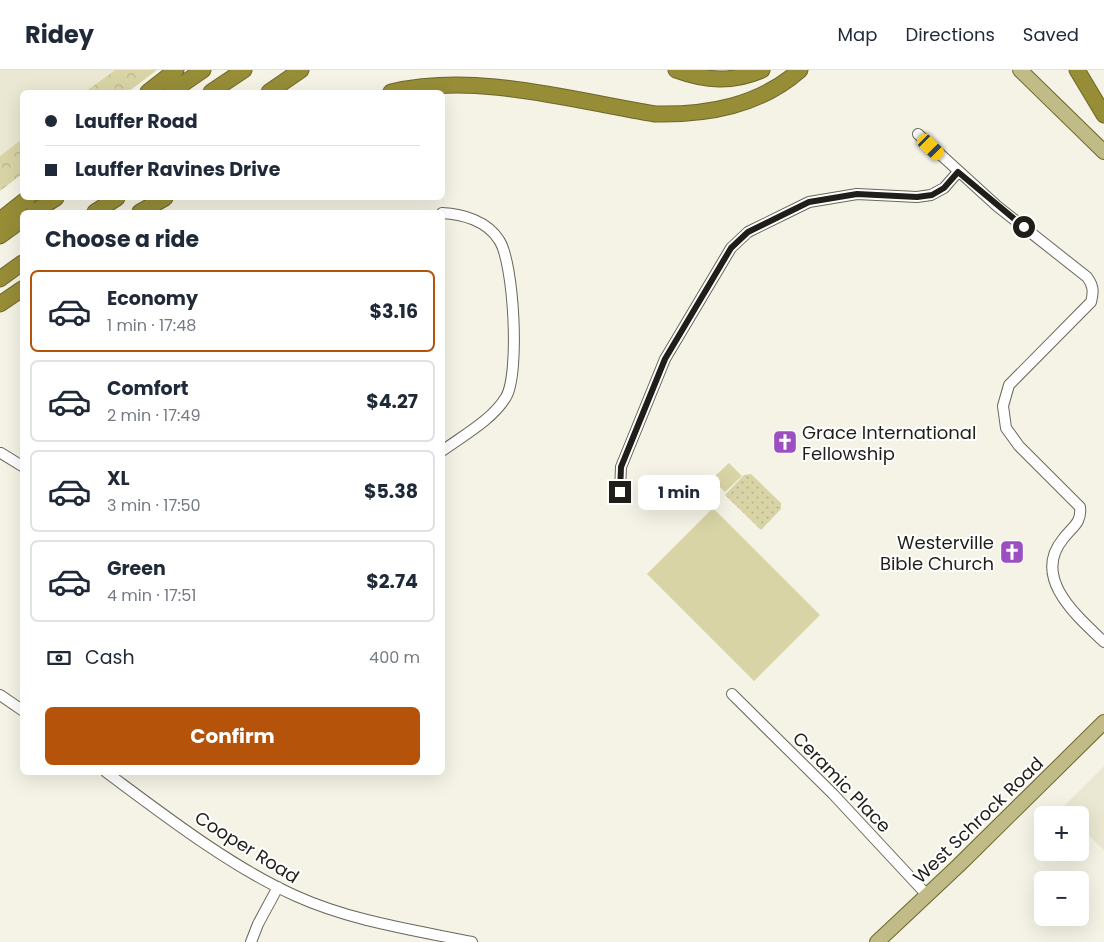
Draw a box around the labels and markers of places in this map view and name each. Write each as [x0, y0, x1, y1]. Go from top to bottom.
place label: Grace International Fellowship [802, 420, 976, 466]
church icon: Grace International Fellowship [772, 429, 798, 455]
place label: Westerville Bible Church [880, 530, 994, 576]
church icon: Westerville Bible Church [999, 539, 1025, 565]

